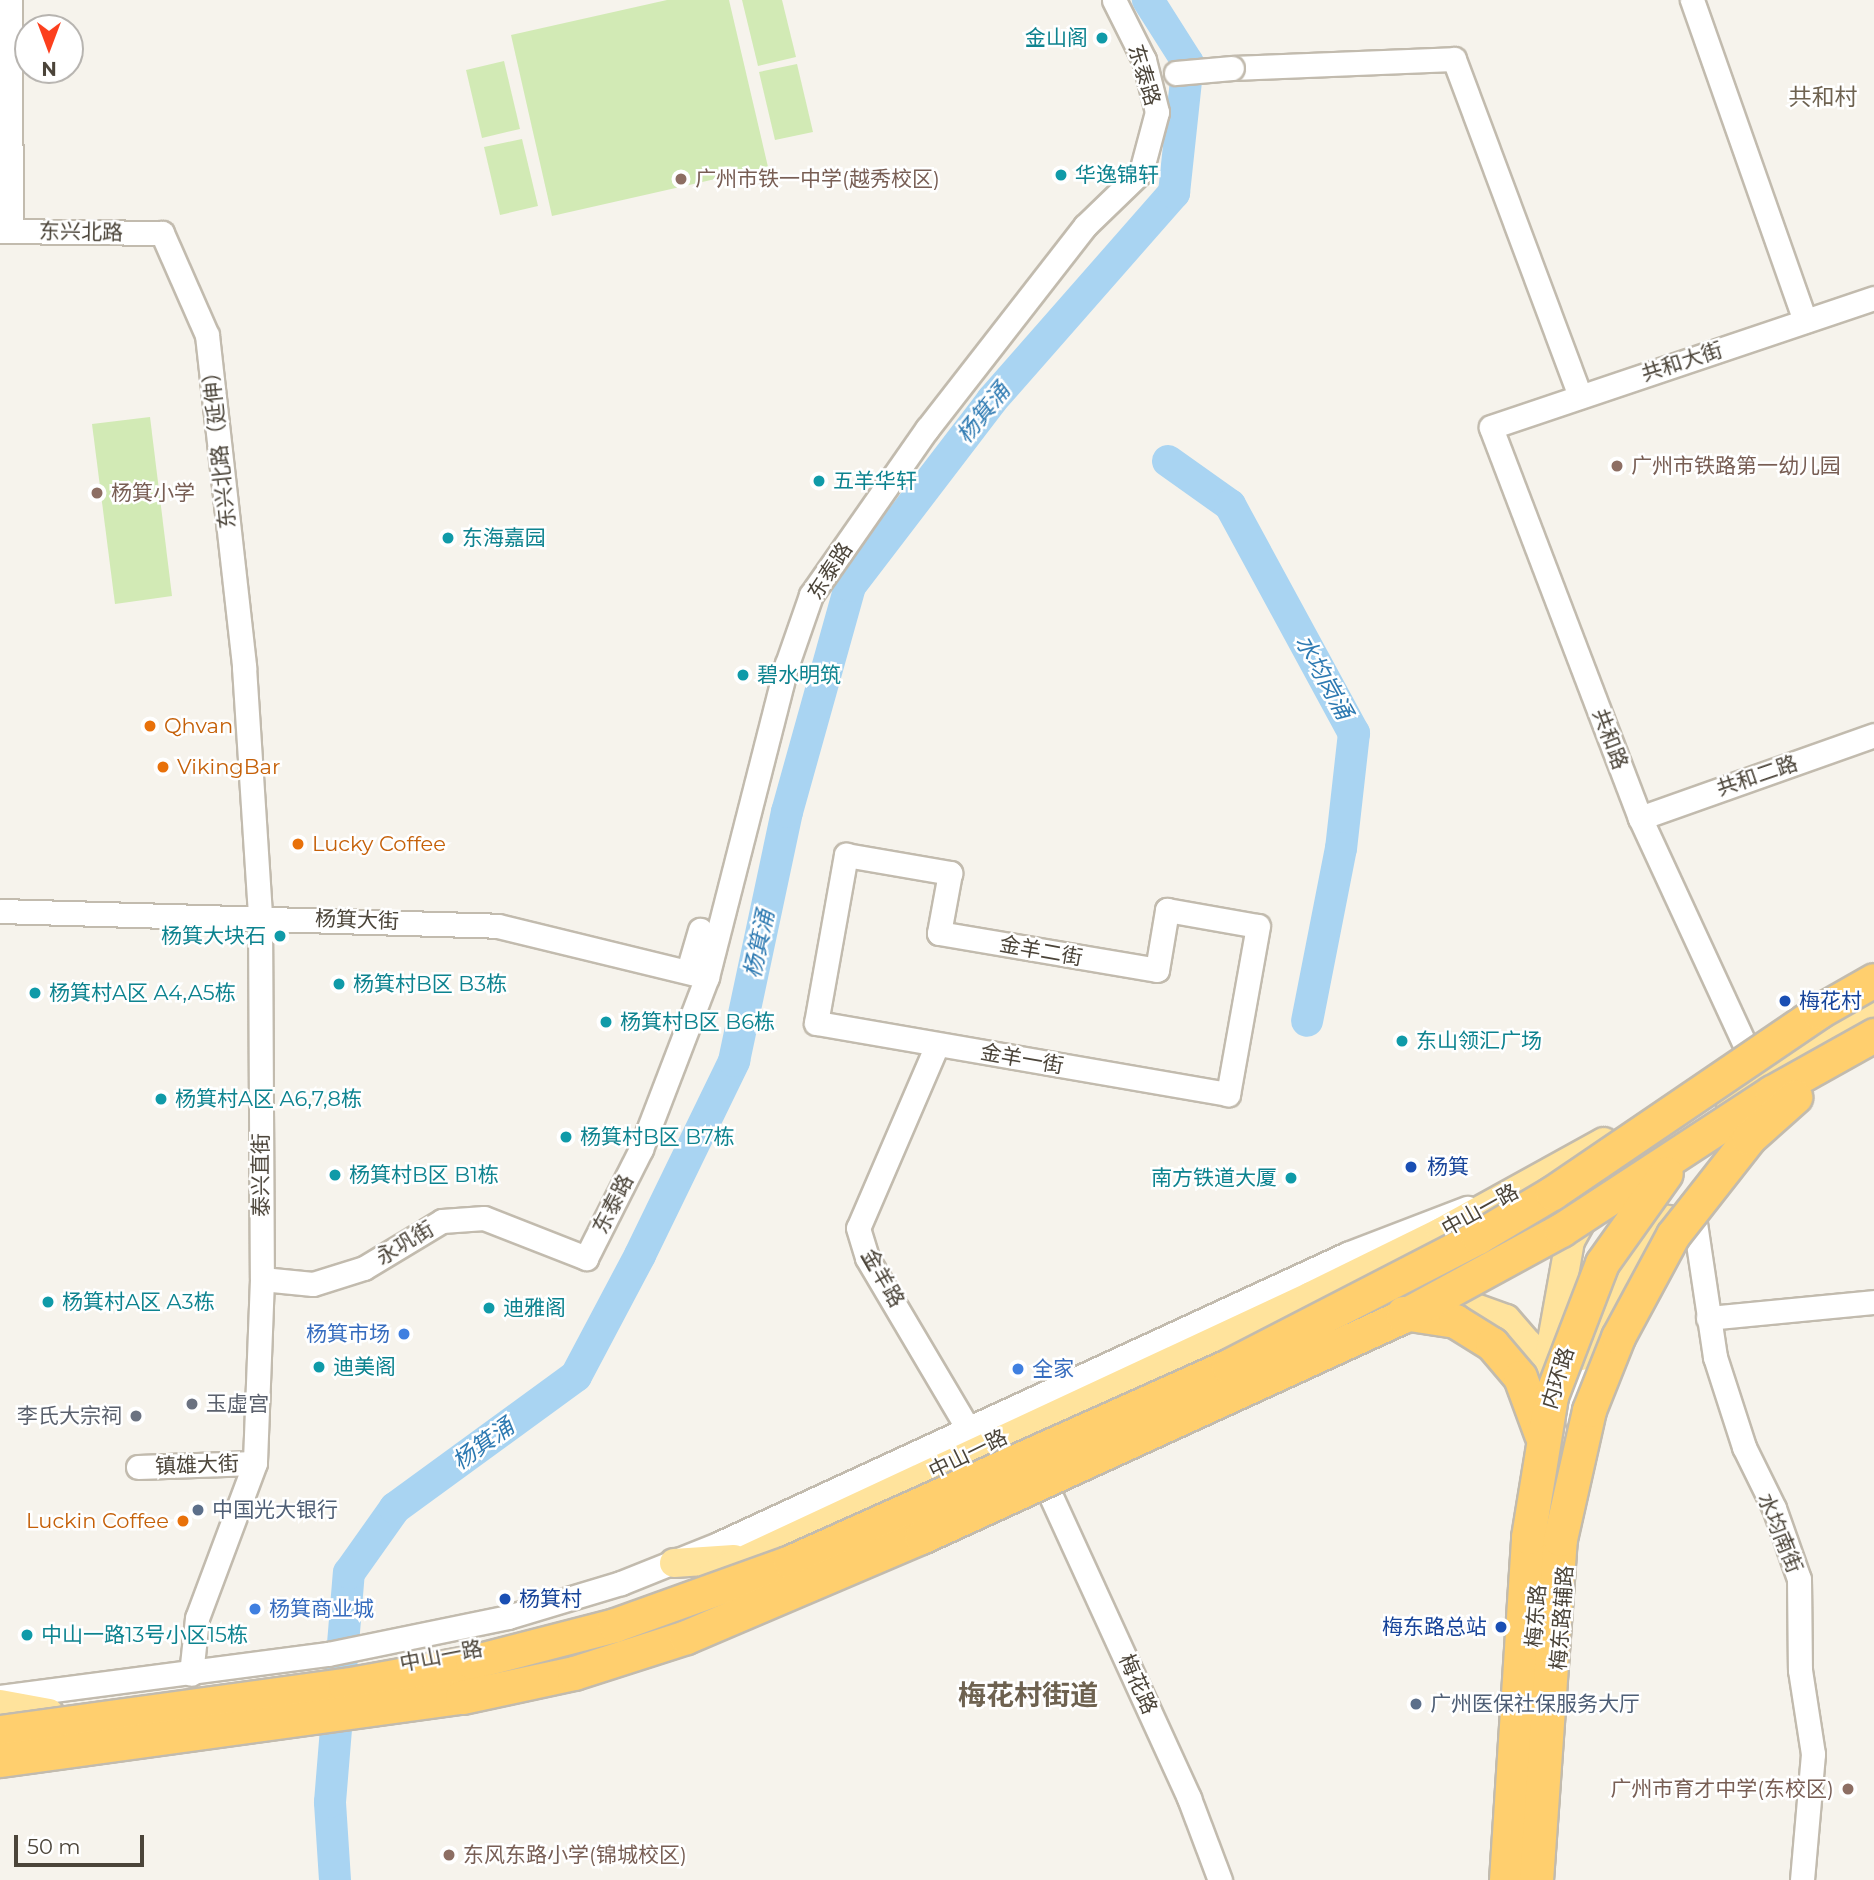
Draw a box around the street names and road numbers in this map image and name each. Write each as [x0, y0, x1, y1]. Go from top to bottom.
street label: 东泰路 [1123, 41, 1165, 109]
street label: 东兴北路 [39, 219, 123, 245]
street label: 共和大街 [1638, 337, 1726, 387]
street label: 东兴北路（延伸） [198, 360, 240, 530]
street label: 东泰路 [802, 538, 858, 604]
street label: 共和路 [1587, 705, 1633, 773]
street label: 共和二路 [1713, 750, 1801, 802]
street label: 杨箕大街 [315, 906, 399, 934]
street label: 金羊二街 [997, 931, 1085, 971]
street label: 金羊一街 [978, 1039, 1066, 1079]
street label: 泰兴直街 [248, 1133, 274, 1217]
street label: 东泰路 [587, 1170, 639, 1238]
street label: 中山一路 [1437, 1179, 1523, 1241]
street label: 永巩街 [372, 1216, 438, 1270]
street label: 金羊路 [856, 1244, 910, 1312]
street label: 内环路 [1537, 1344, 1579, 1412]
street label: 中山一路 [925, 1424, 1011, 1484]
street label: 镇雄大街 [155, 1451, 239, 1479]
street label: 水均南街 [1753, 1489, 1807, 1577]
street label: 梅东路辅路 [1546, 1565, 1578, 1671]
street label: 梅东路 [1521, 1584, 1551, 1648]
street label: 中山一路 [397, 1636, 485, 1676]
street label: 梅花路 [1114, 1650, 1162, 1718]

